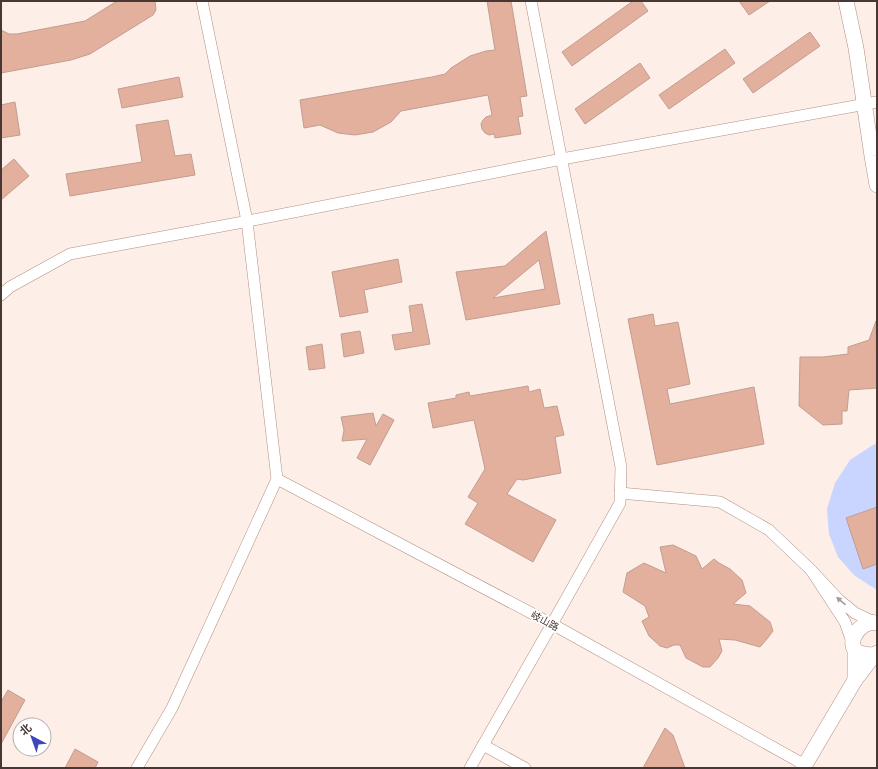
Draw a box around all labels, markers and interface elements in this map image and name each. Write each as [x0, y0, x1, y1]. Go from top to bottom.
one-way arrow [836, 596, 846, 606]
street label: 岐山路 [528, 607, 562, 635]
north arrow [12, 717, 52, 757]
text: 北 [16, 720, 35, 739]

